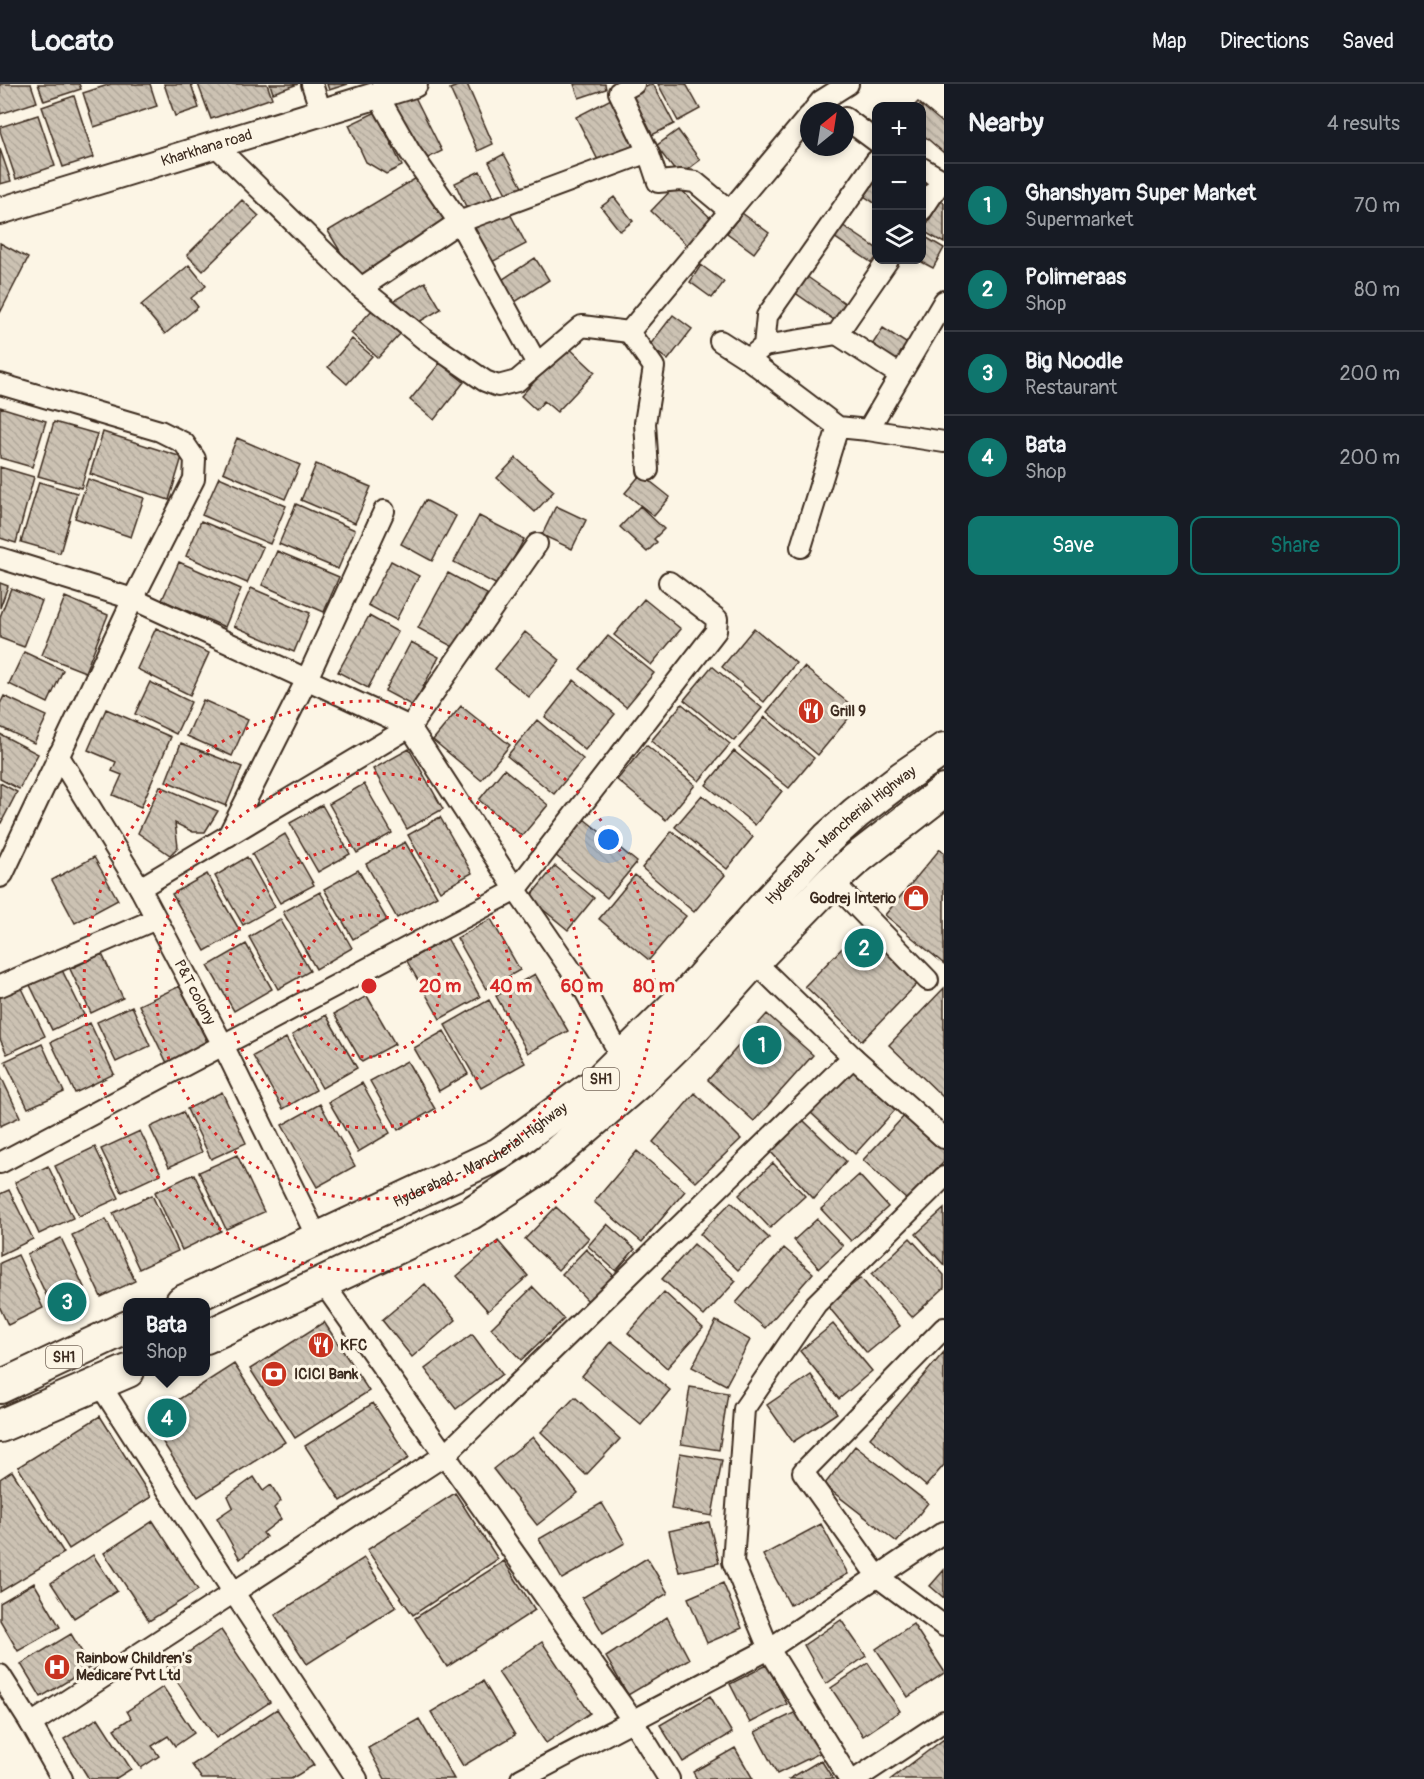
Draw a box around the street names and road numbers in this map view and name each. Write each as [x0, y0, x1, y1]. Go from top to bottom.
street label: Kharkhana road [159, 125, 254, 171]
street label: Hyderabad - Mancherial Highway [761, 761, 920, 909]
street label: P&T colony [170, 956, 220, 1028]
road number: SH1 [583, 1068, 619, 1090]
street label: Hyderabad - Mancherial Highway [390, 1098, 572, 1212]
road number: SH1 [46, 1346, 82, 1368]

